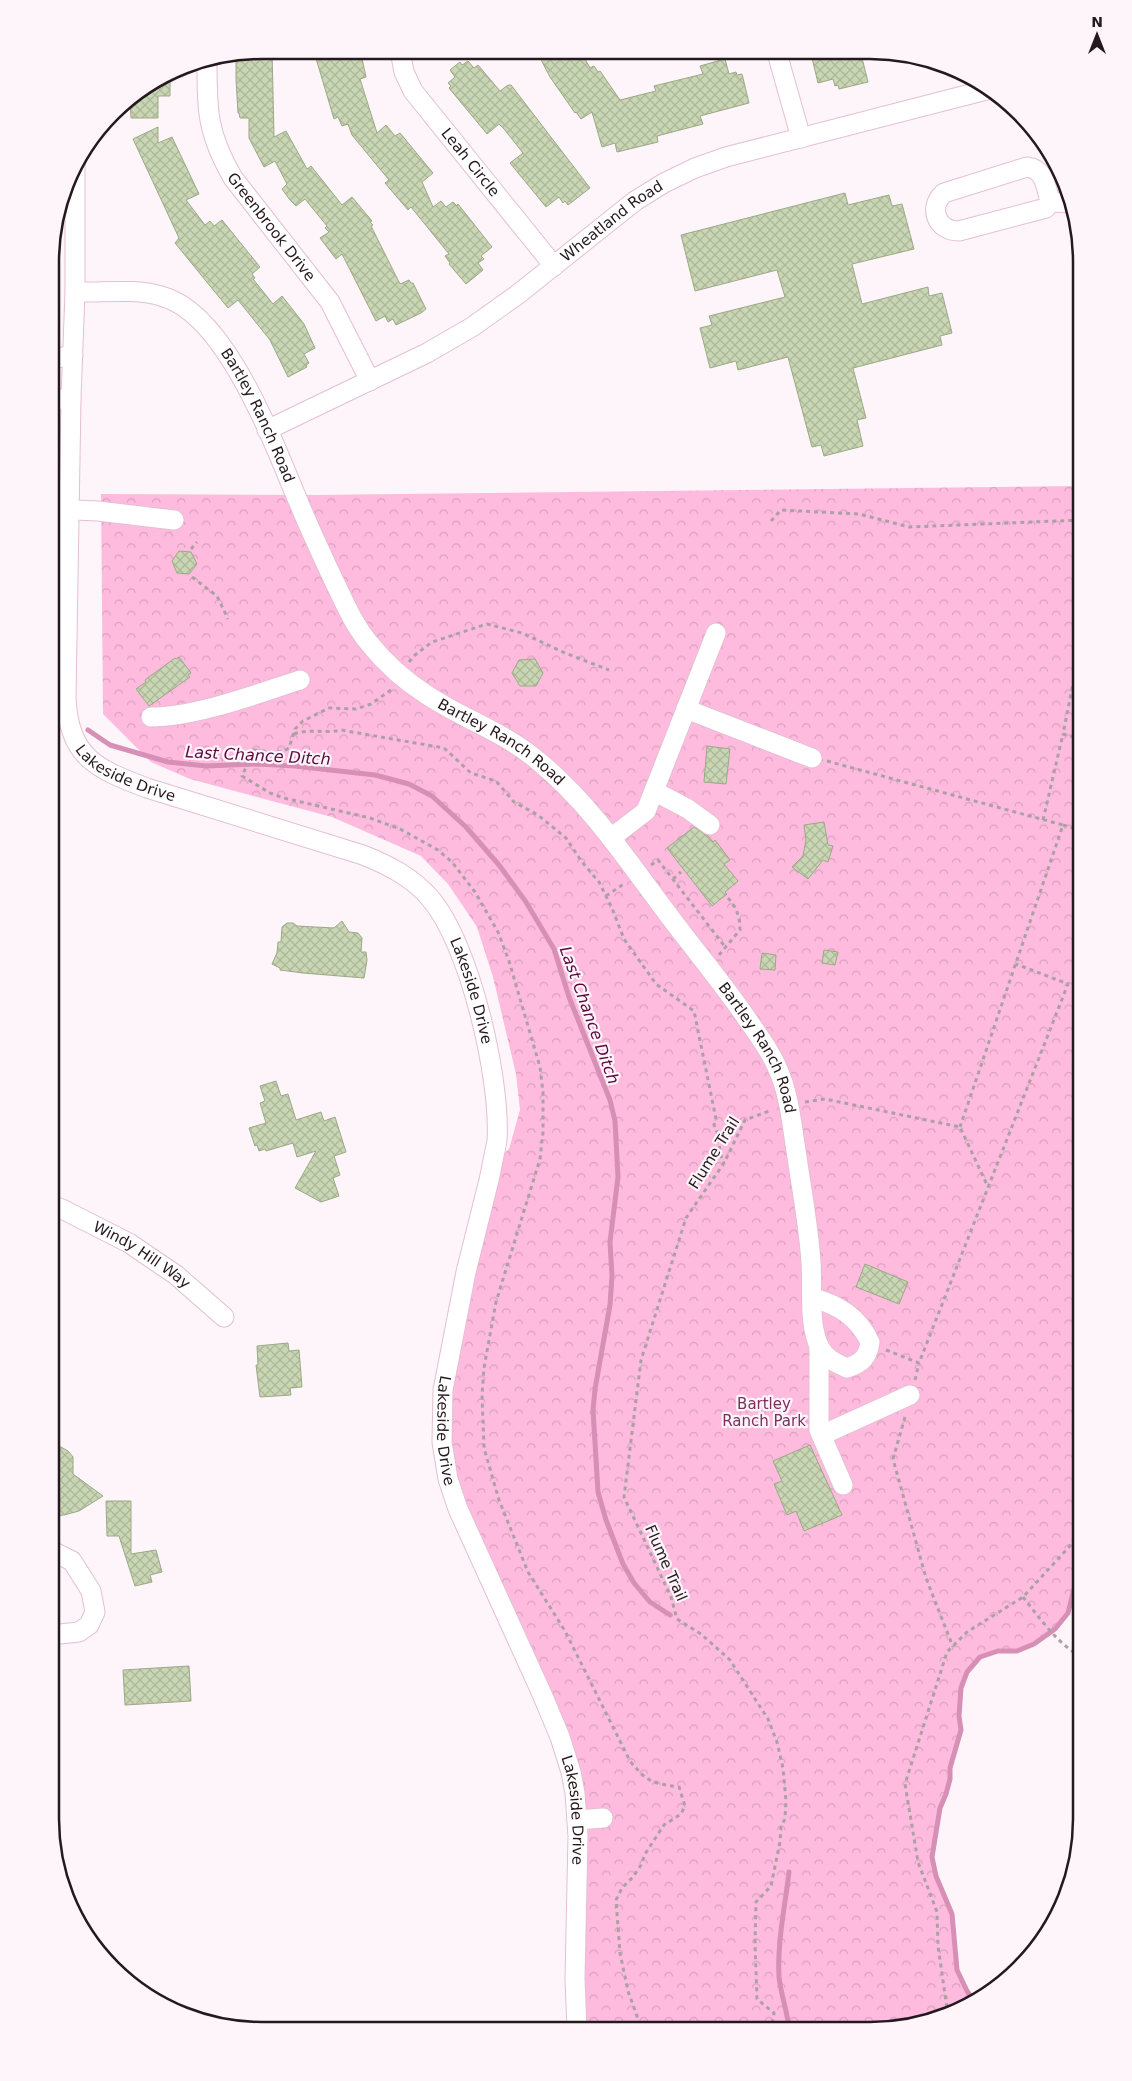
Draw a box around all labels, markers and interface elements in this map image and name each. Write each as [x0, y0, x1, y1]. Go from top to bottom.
north arrow [1072, 10, 1122, 60]
text: N [1091, 14, 1103, 30]
street label: Leah Circle [437, 124, 504, 200]
street label: Greenbrook Drive [223, 169, 319, 285]
street label: Wheatland Road [557, 177, 666, 266]
street label: Bartley Ranch Road [217, 345, 298, 485]
street label: Bartley Ranch Road [434, 695, 568, 789]
street label: Lakeside Drive [71, 741, 178, 805]
water label: Last Chance Ditch [185, 742, 331, 769]
street label: Lakeside Drive [446, 935, 496, 1046]
water label: Last Chance Ditch [556, 944, 623, 1087]
street label: Bartley Ranch Road [715, 979, 799, 1115]
street label: Flume Trail [685, 1114, 743, 1192]
street label: Windy Hill Way [90, 1217, 194, 1293]
street label: Lakeside Drive [433, 1374, 459, 1488]
park label: Bartley Ranch Park [722, 1395, 806, 1430]
street label: Flume Trail [641, 1522, 691, 1604]
street label: Lakeside Drive [557, 1753, 587, 1865]

